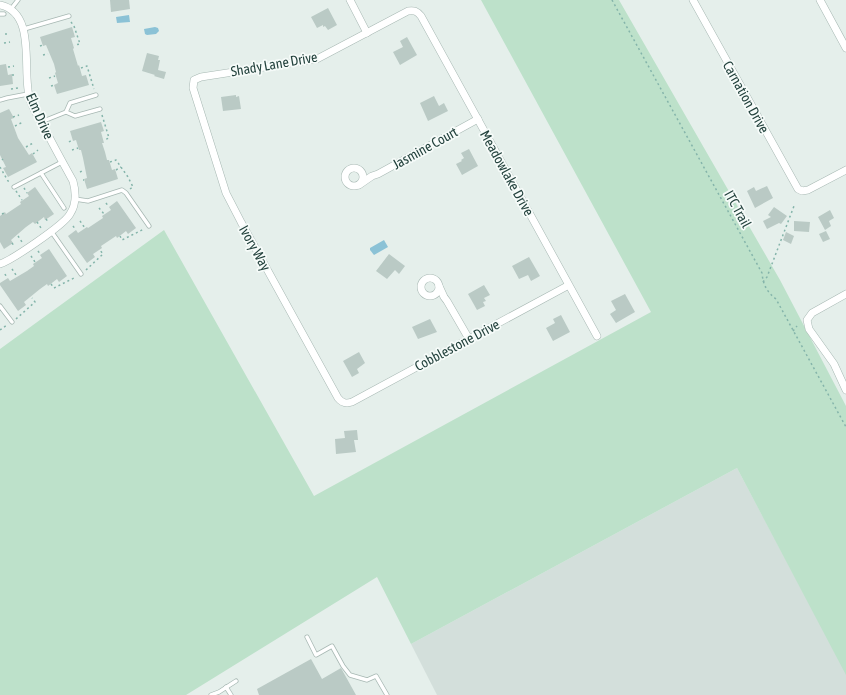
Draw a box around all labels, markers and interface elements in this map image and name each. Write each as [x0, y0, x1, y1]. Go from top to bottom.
street label: Shady Lane Drive [229, 49, 319, 79]
street label: Carnation Drive [720, 58, 772, 136]
street label: Elm Drive [23, 90, 57, 142]
street label: Jasmine Court [390, 124, 460, 172]
street label: Meadowlake Drive [477, 127, 537, 219]
street label: ITC Trail [721, 188, 755, 231]
street label: Ivory Way [236, 222, 274, 274]
street label: Cobblestone Drive [412, 316, 502, 374]

